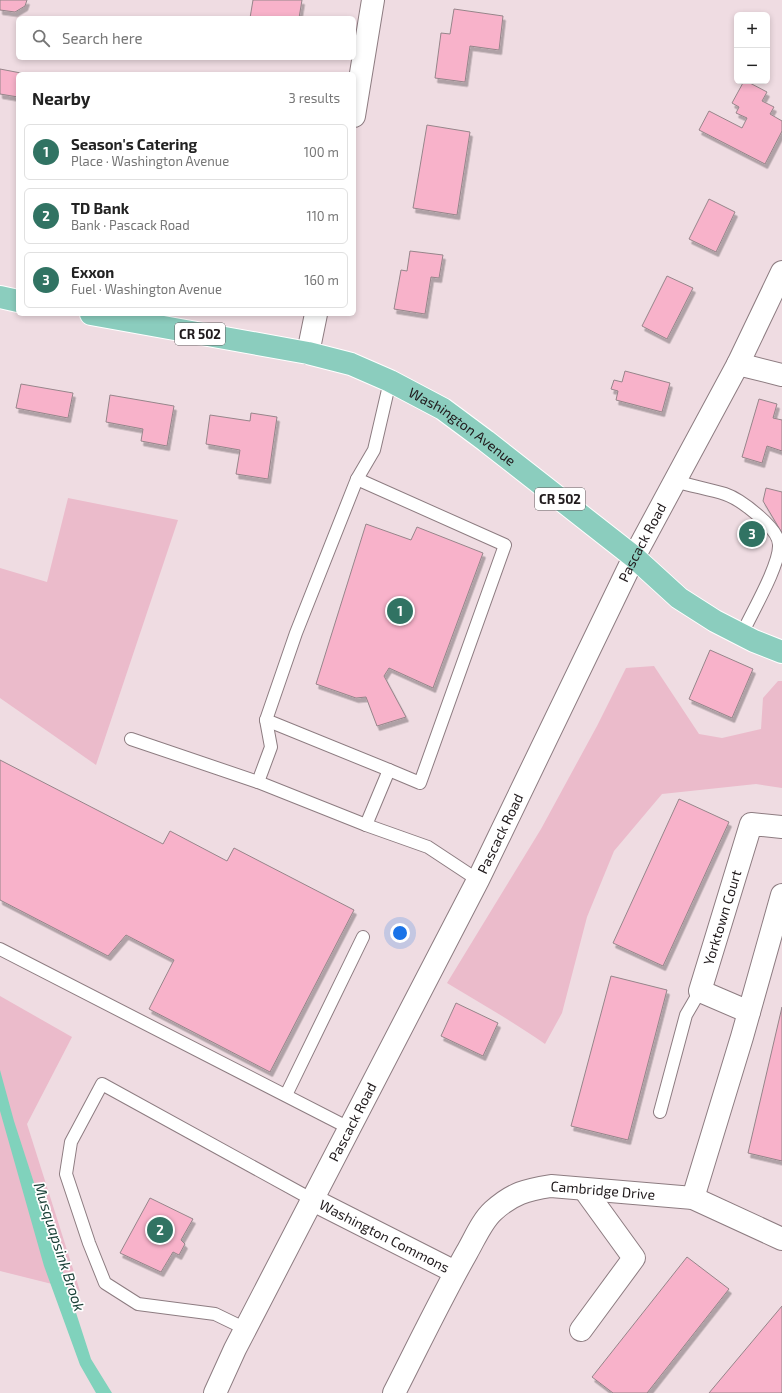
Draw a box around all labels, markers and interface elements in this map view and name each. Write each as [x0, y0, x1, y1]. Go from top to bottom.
map controls [734, 12, 770, 84]
button: + [734, 12, 770, 48]
search box [16, 16, 356, 60]
icon: search [30, 27, 52, 49]
text: Search here [62, 29, 143, 47]
button: − [734, 48, 770, 84]
text: Nearby [32, 88, 90, 108]
text: 3 results [289, 90, 340, 106]
text: Season's Catering [71, 135, 197, 153]
text: 1 [43, 144, 49, 160]
text: 100 m [304, 144, 339, 160]
text: Place · Washington Avenue [71, 153, 229, 169]
text: TD Bank [71, 199, 129, 217]
text: 2 [42, 208, 50, 224]
text: 110 m [307, 208, 339, 224]
text: Bank · Pascack Road [71, 217, 190, 233]
text: Exxon [71, 263, 114, 281]
text: 3 [42, 272, 50, 288]
text: 160 m [304, 272, 339, 288]
text: Fuel · Washington Avenue [71, 281, 222, 297]
road number: CR 502 [175, 323, 225, 345]
street label: Washington Avenue [406, 383, 519, 469]
road number: CR 502 [535, 488, 585, 510]
street label: Pascack Road [614, 500, 670, 584]
pin: 3 [739, 519, 765, 549]
pin: 1 [387, 596, 413, 626]
street label: Pascack Road [473, 791, 526, 876]
street label: Yorktown Court [699, 868, 744, 967]
your location [390, 923, 410, 943]
street label: Pascack Road [325, 1079, 380, 1164]
street label: Cambridge Drive [550, 1177, 656, 1203]
water label: Musquapsink Brook [31, 1180, 89, 1314]
street label: Washington Commons [317, 1196, 453, 1276]
pin: 2 [147, 1215, 173, 1245]

